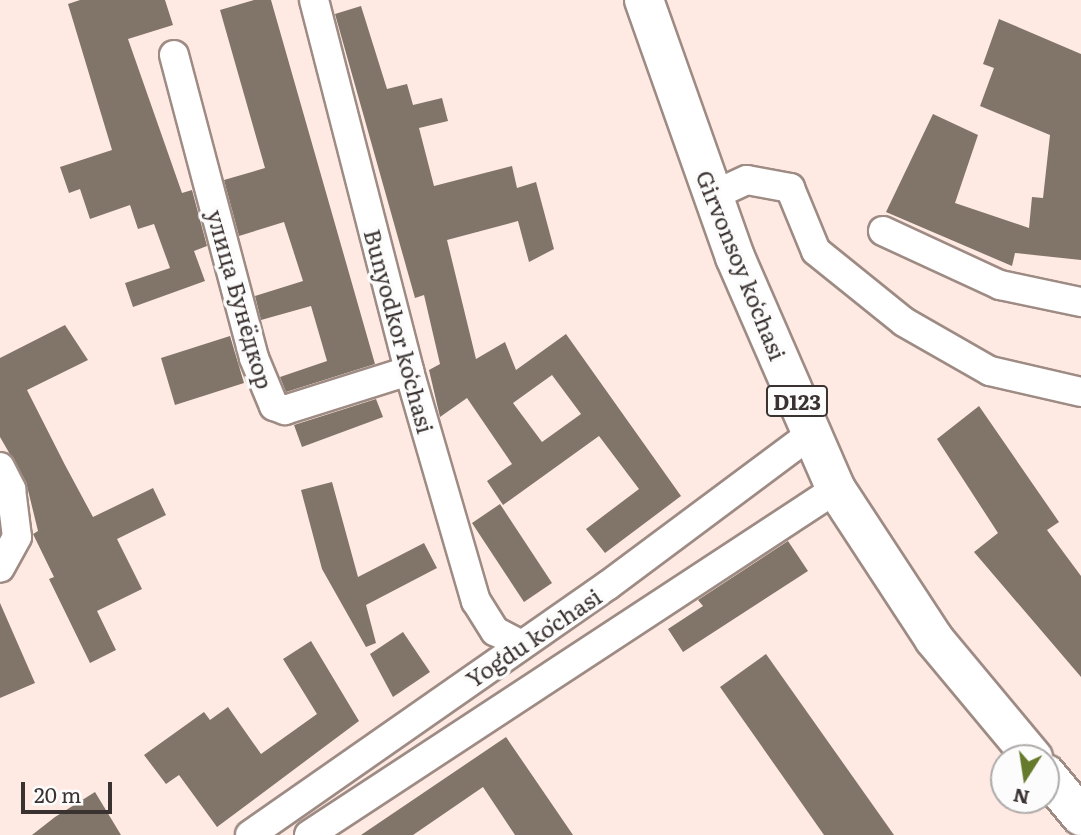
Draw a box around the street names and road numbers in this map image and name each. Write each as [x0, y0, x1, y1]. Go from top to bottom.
street label: Girvonsoy koʻchasi [691, 166, 793, 364]
street label: улица Бунёдкор [202, 206, 280, 392]
street label: Bunyodkor koʻchasi [359, 226, 441, 436]
road number: D123 [766, 384, 828, 418]
street label: Yogʻdu koʻchasi [460, 582, 606, 692]

